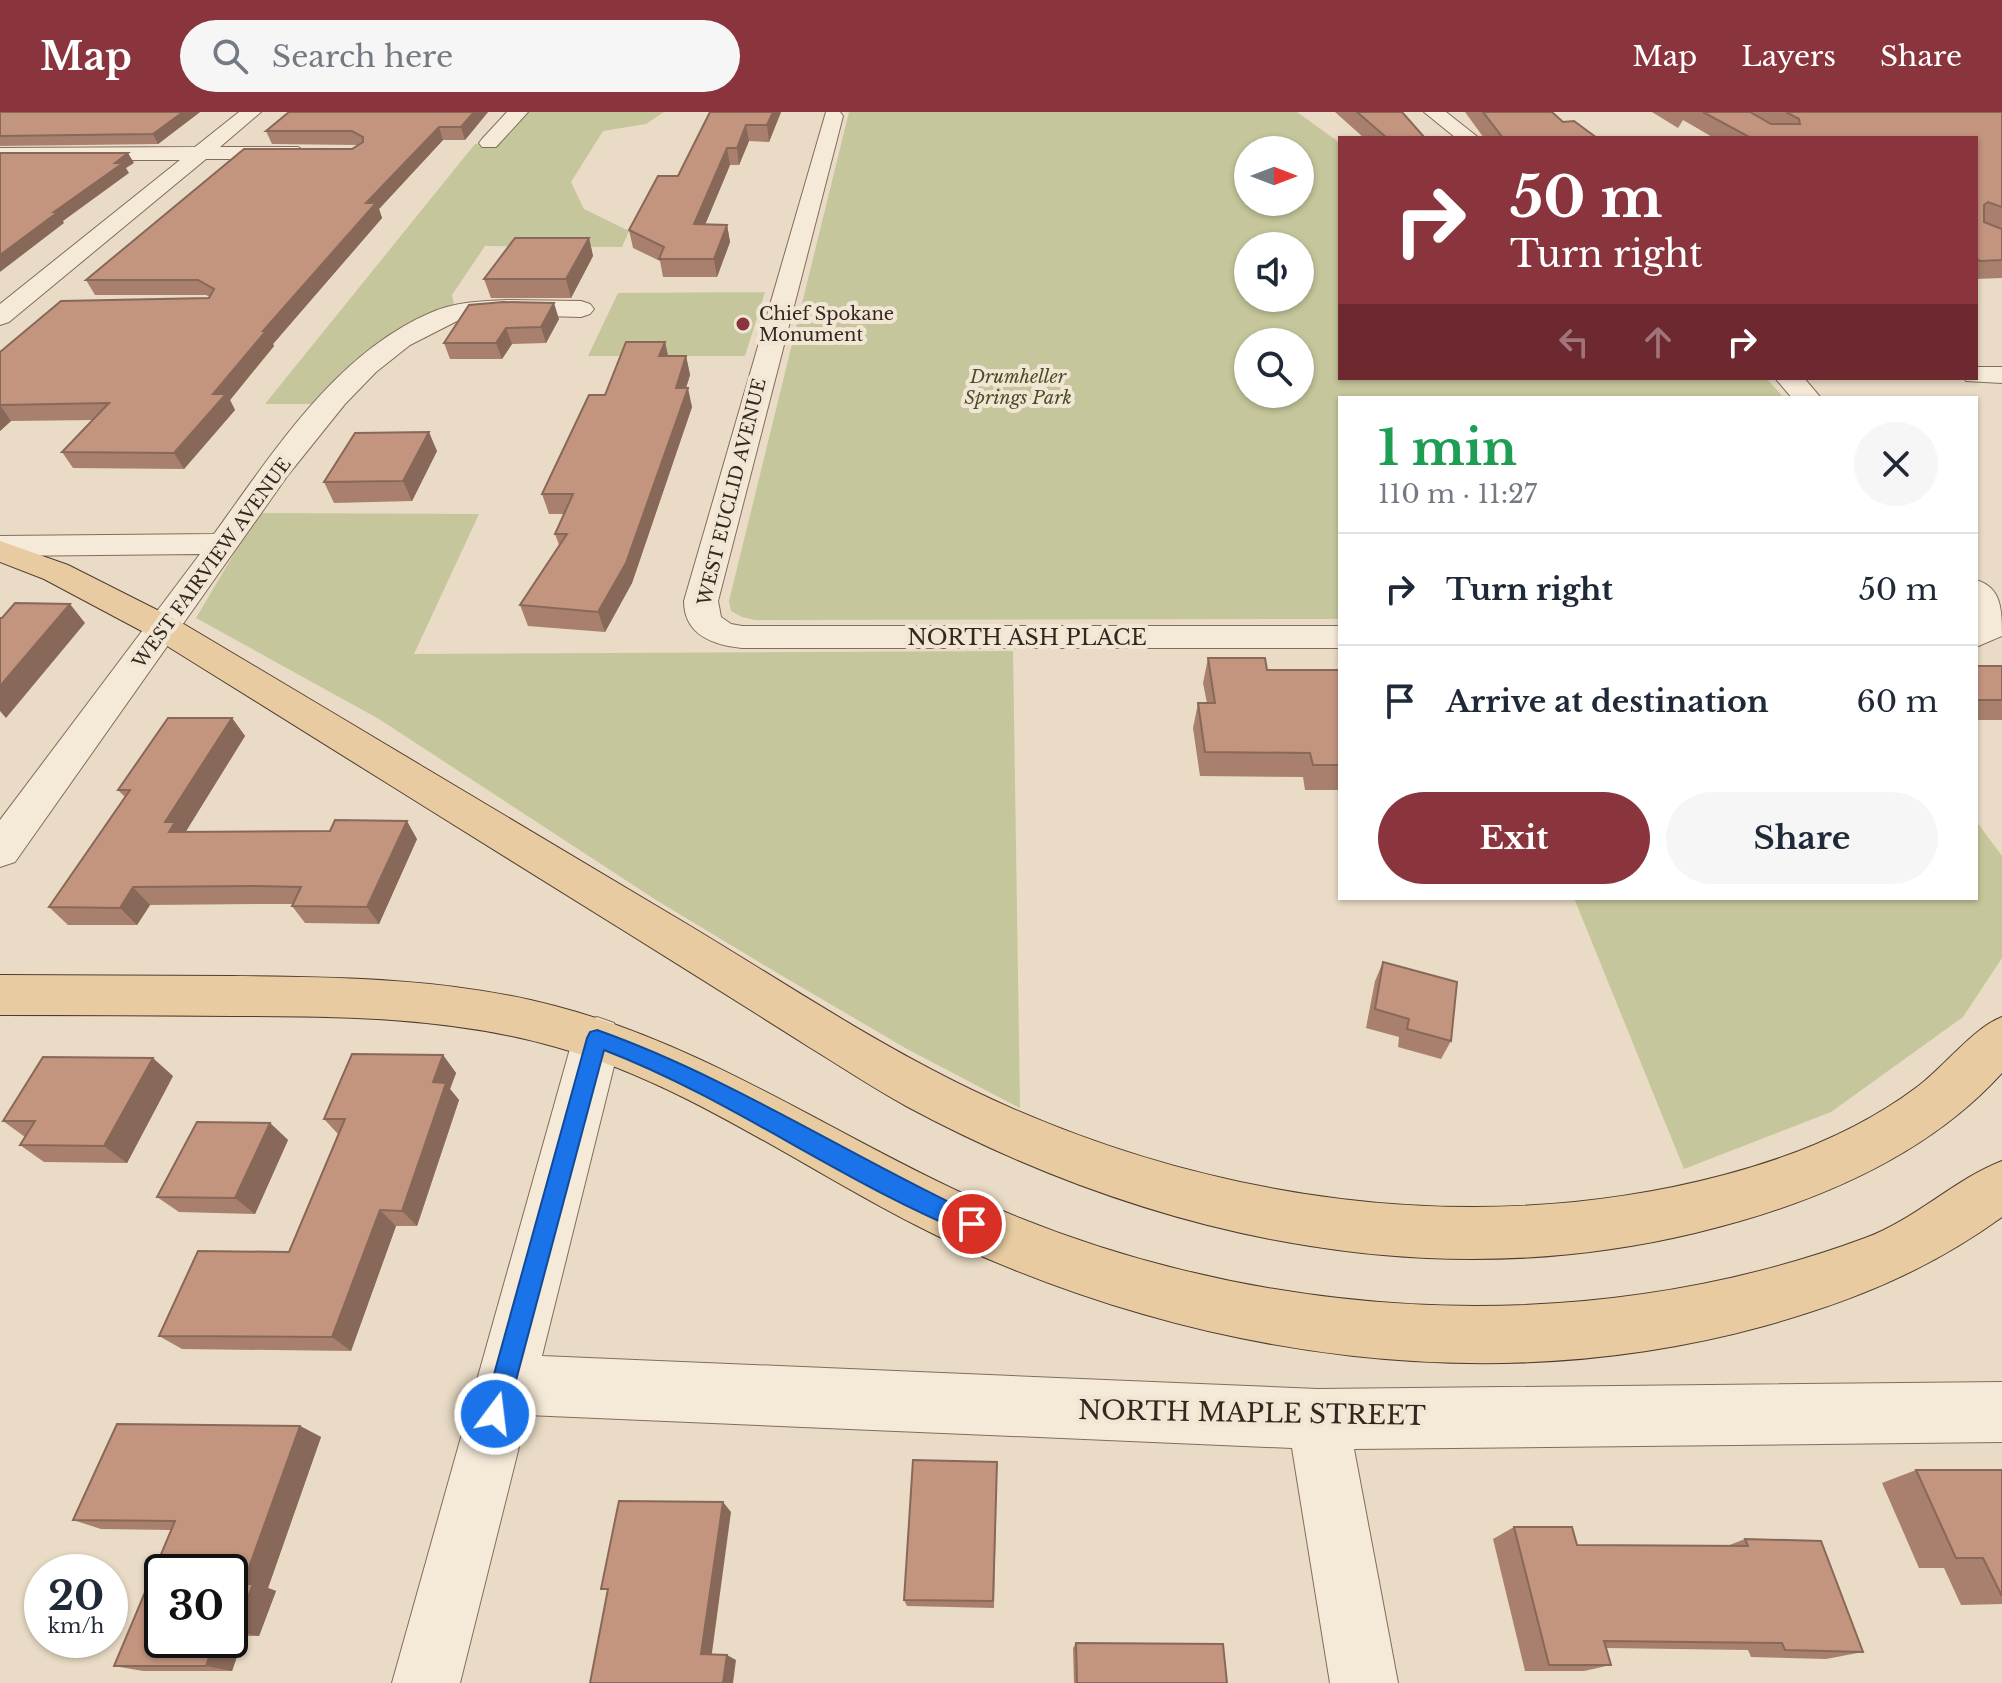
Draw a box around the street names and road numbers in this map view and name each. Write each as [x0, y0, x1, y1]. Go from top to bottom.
street label: WEST EUCLID AVENUE [693, 376, 771, 609]
street label: WEST FAIRVIEW AVENUE [128, 454, 296, 673]
street label: NORTH ASH PLACE [907, 624, 1147, 651]
street label: NORTH MAPLE STREET [1078, 1394, 1426, 1432]

